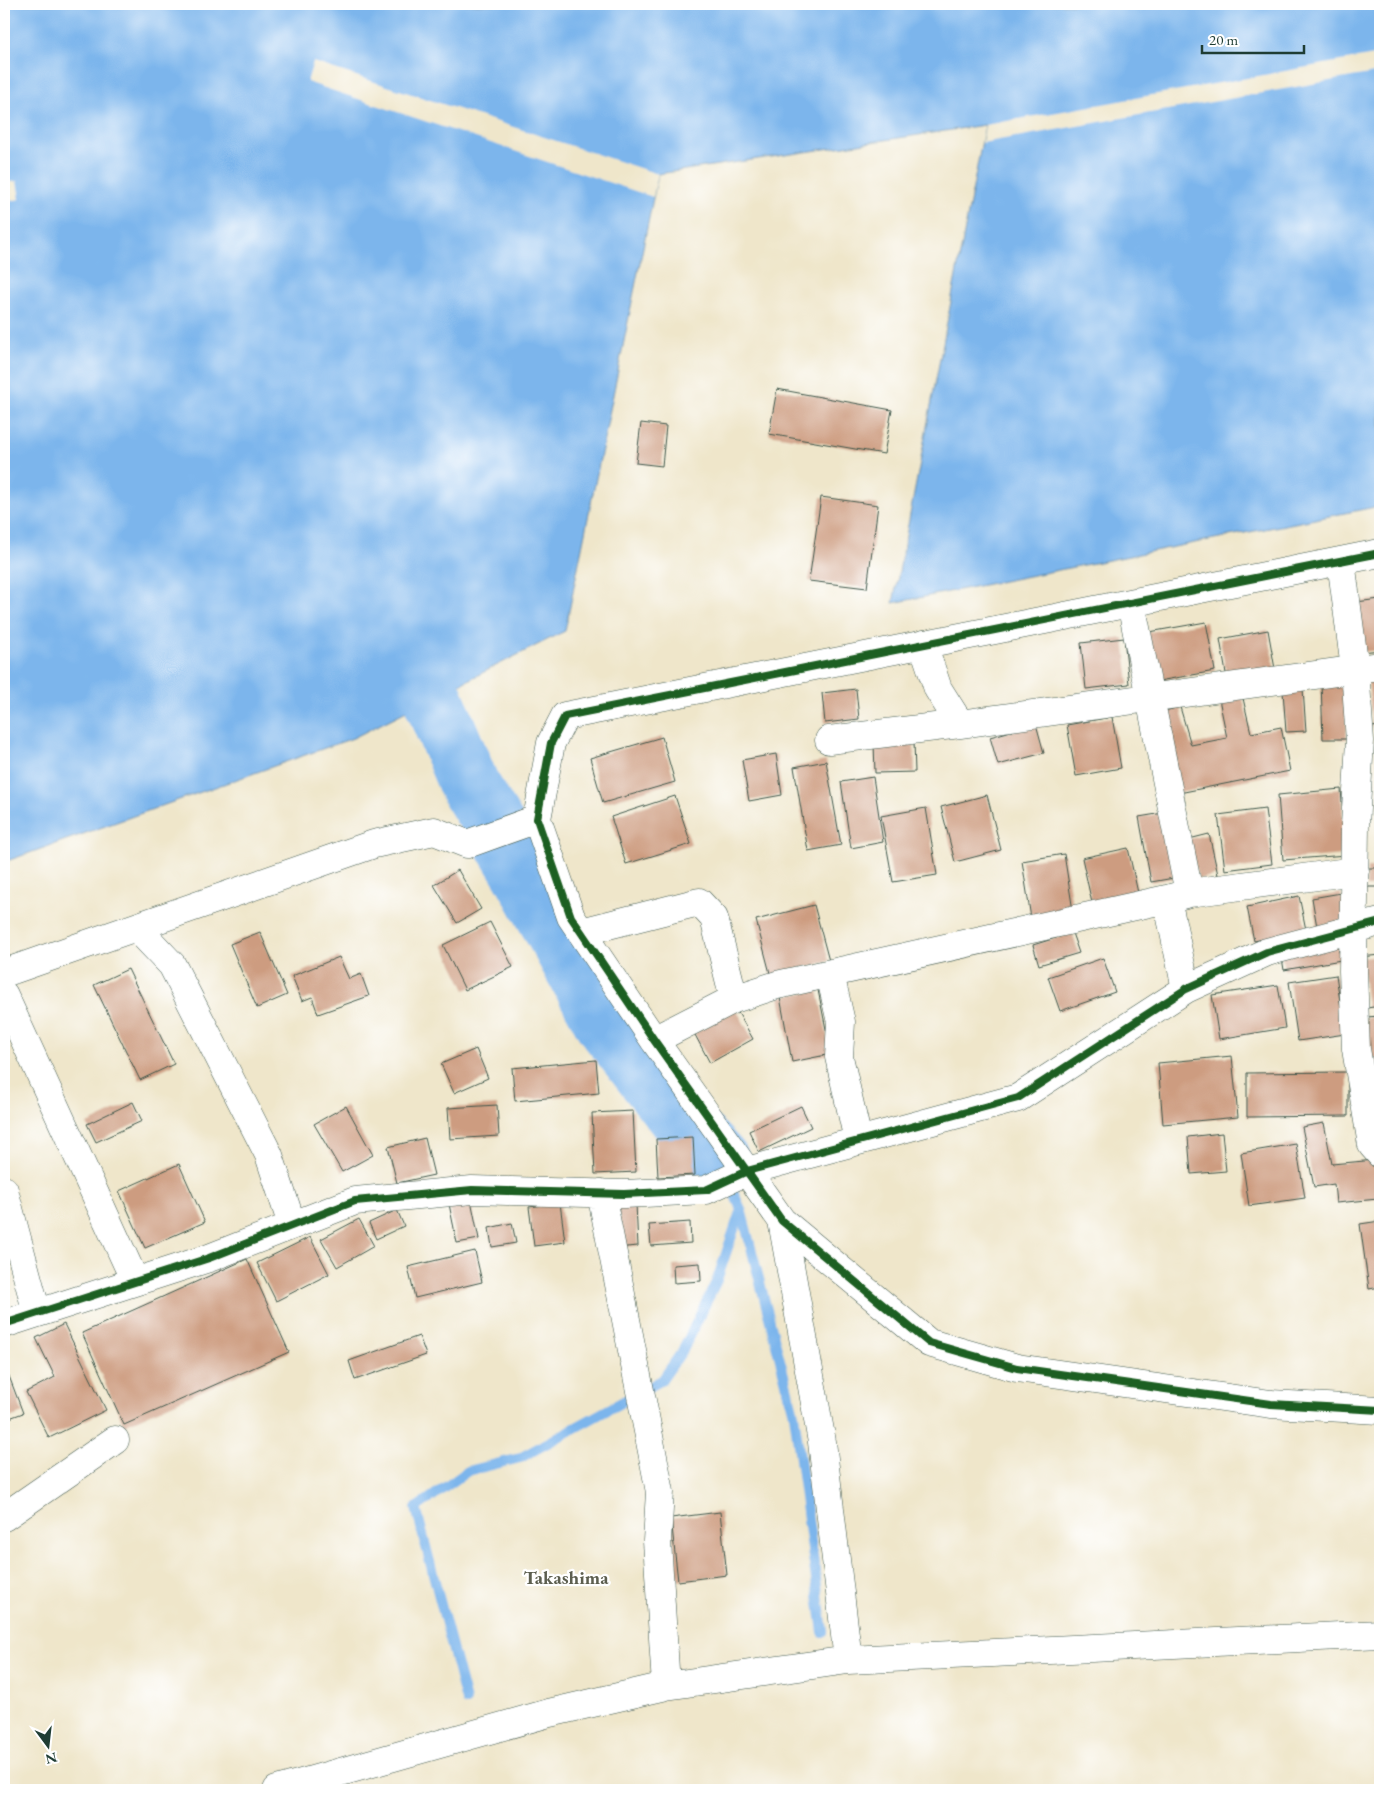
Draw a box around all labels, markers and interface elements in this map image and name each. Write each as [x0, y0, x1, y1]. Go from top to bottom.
scale bar [1202, 22, 1304, 54]
text: 20 m [1209, 30, 1238, 49]
district label: Takashima [524, 1565, 609, 1590]
north arrow [22, 1722, 72, 1772]
text: N [43, 1748, 59, 1769]

